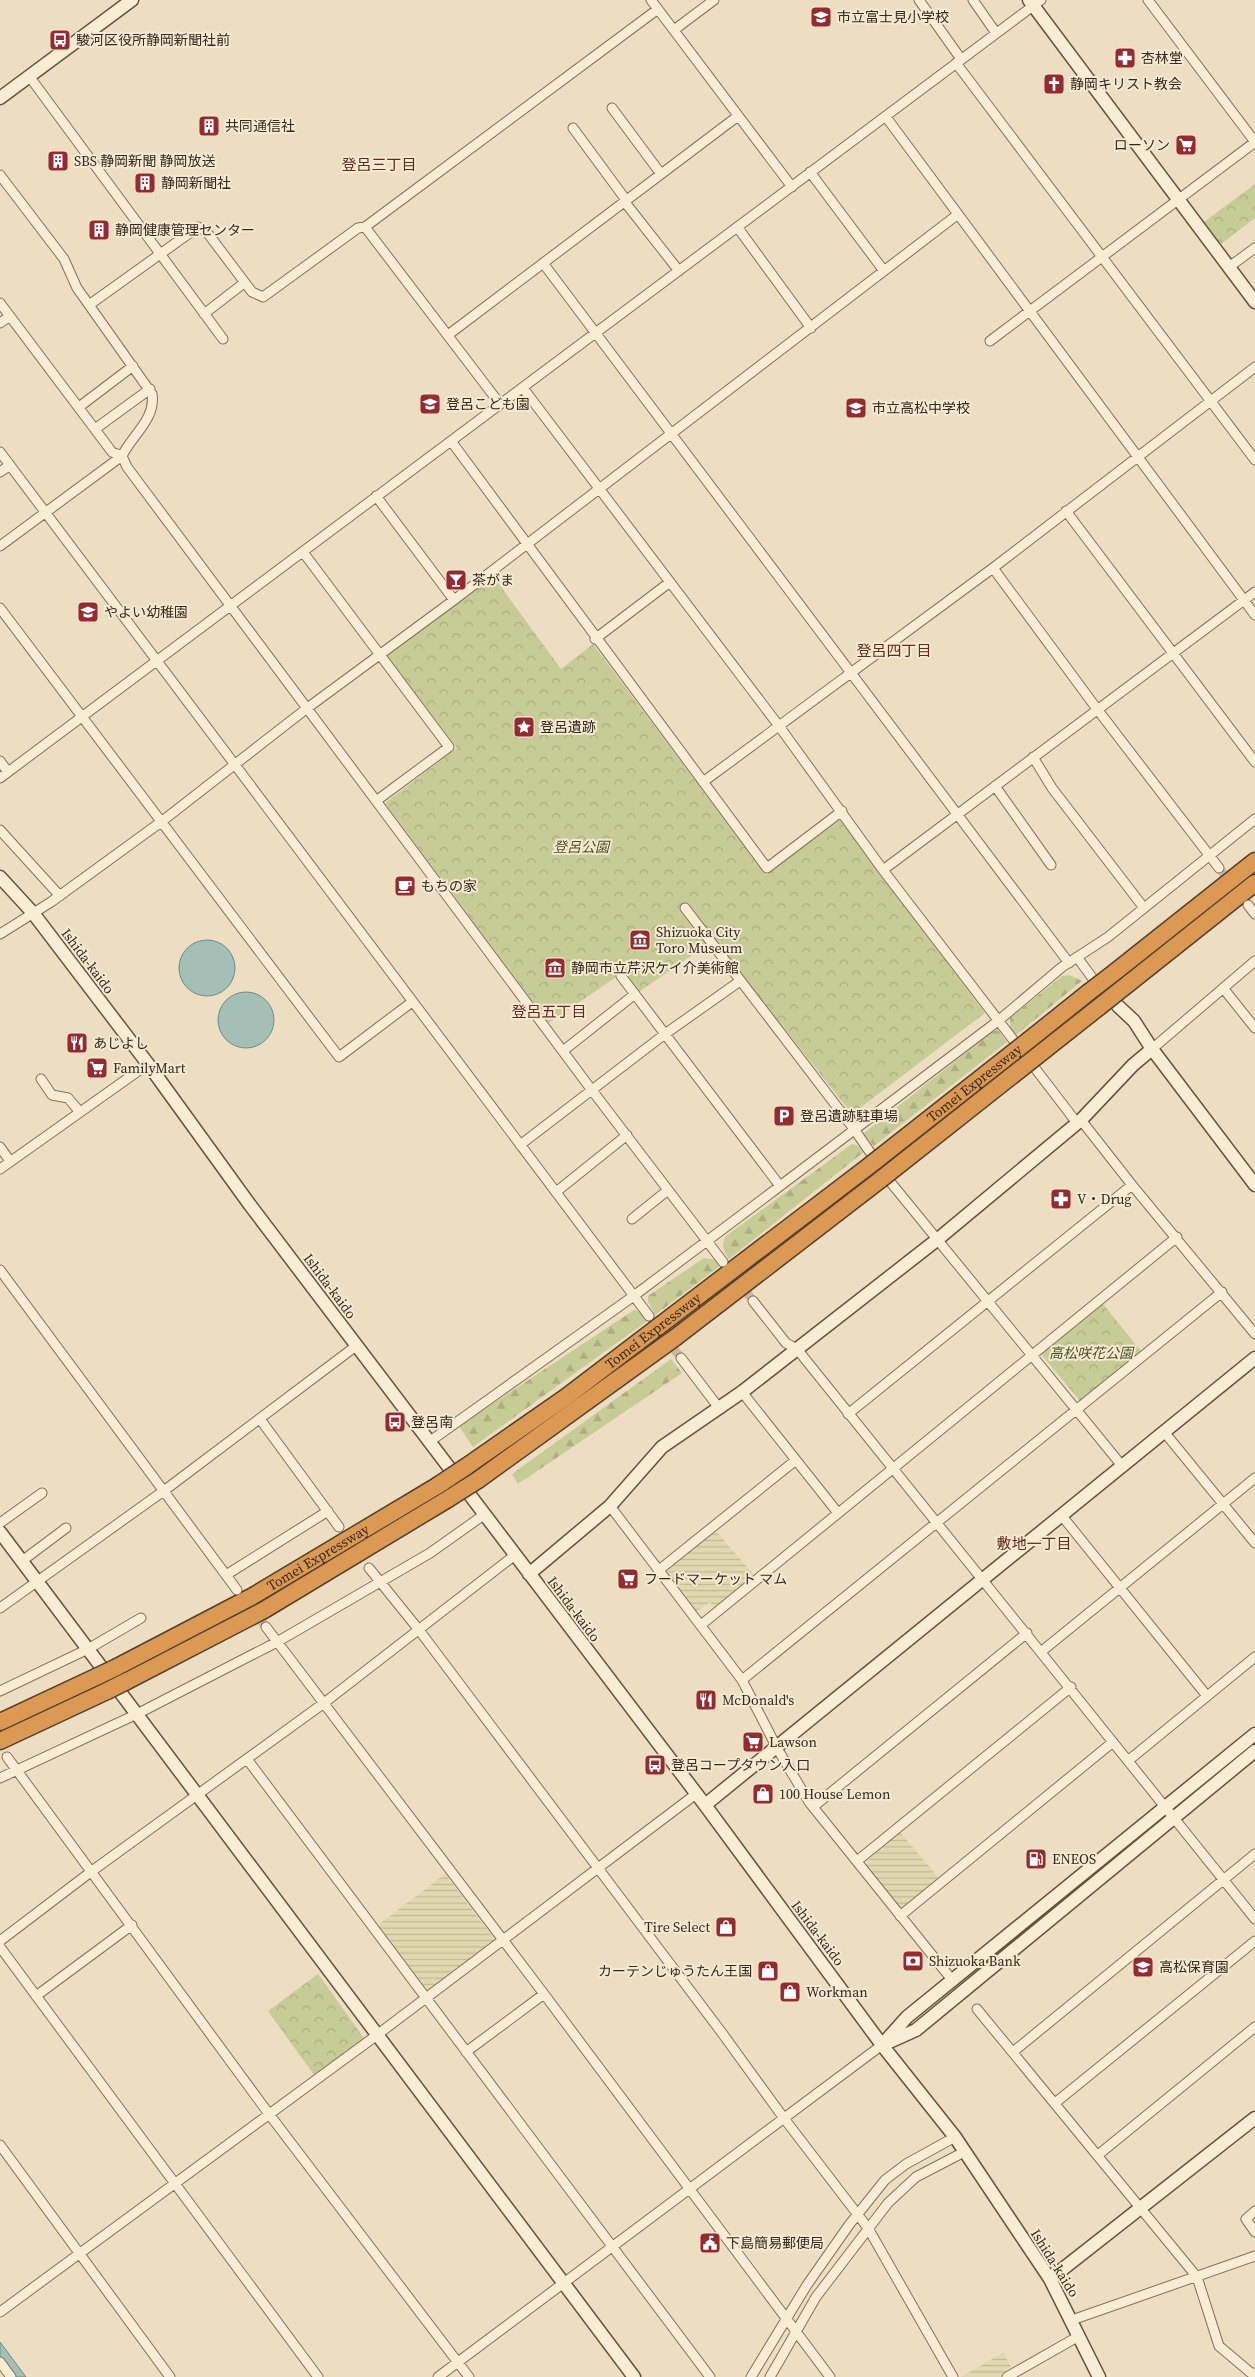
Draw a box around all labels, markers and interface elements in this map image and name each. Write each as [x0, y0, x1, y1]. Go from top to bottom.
school or university icon: 市立富士見小学校 [809, 5, 833, 29]
place label: 市立富士見小学校 [837, 7, 949, 27]
bus stop icon: 駿河区役所静岡新聞社前 [48, 28, 72, 52]
place label: 駿河区役所静岡新聞社前 [76, 30, 230, 50]
pharmacy icon: 杏林堂 [1113, 46, 1137, 70]
place label: 杏林堂 [1141, 48, 1183, 68]
church icon: 静岡キリスト教会 [1042, 72, 1066, 96]
place label: 静岡キリスト教会 [1070, 74, 1182, 94]
building icon: 共同通信社 [197, 114, 221, 138]
place label: 共同通信社 [225, 116, 295, 136]
supermarket icon: ローソン [1174, 133, 1198, 157]
place label: ローソン [1114, 135, 1170, 155]
building icon: SBS 静岡新聞 静岡放送 [46, 149, 70, 173]
place label: SBS 静岡新聞 静岡放送 [74, 151, 216, 171]
district label: 登呂三丁目 [341, 154, 417, 175]
building icon: 静岡新聞社 [133, 171, 157, 195]
place label: 静岡新聞社 [161, 173, 231, 193]
building icon: 静岡健康管理センター [87, 218, 111, 242]
place label: 静岡健康管理センター [115, 220, 255, 240]
school or university icon: 登呂こども園 [418, 392, 442, 416]
place label: 登呂こども園 [446, 394, 530, 414]
school or university icon: 市立高松中学校 [844, 396, 868, 420]
place label: 市立高松中学校 [872, 398, 970, 418]
bar icon: 茶がま [444, 568, 468, 592]
place label: 茶がま [472, 570, 514, 590]
school or university icon: やよい幼稚園 [76, 600, 100, 624]
place label: やよい幼稚園 [104, 602, 188, 622]
district label: 登呂四丁目 [856, 640, 932, 661]
place icon: 登呂遺跡 [512, 715, 536, 739]
place label: 登呂遺跡 [540, 717, 596, 737]
park label: 登呂公園 [553, 837, 611, 857]
cafe icon: もちの家 [393, 874, 417, 898]
place label: もちの家 [421, 876, 477, 896]
place label: Shizuoka City Toro Museum [656, 922, 743, 958]
street label: Ishida-kaido [57, 924, 119, 998]
museum icon: Shizuoka City Toro Museum [628, 928, 652, 952]
museum icon: 静岡市立芹沢ケイ介美術館 [543, 956, 567, 980]
place label: 静岡市立芹沢ケイ介美術館 [571, 958, 739, 978]
district label: 登呂五丁目 [511, 1001, 587, 1022]
restaurant icon: あじよし [65, 1031, 89, 1055]
place label: あじよし [93, 1033, 149, 1053]
street label: Tomei Expressway [923, 1039, 1027, 1127]
supermarket icon: FamilyMart [85, 1056, 109, 1080]
place label: FamilyMart [113, 1058, 186, 1078]
parking icon: 登呂遺跡駐車場 [772, 1104, 796, 1128]
place label: 登呂遺跡駐車場 [800, 1106, 898, 1126]
pharmacy icon: V・Drug [1049, 1187, 1073, 1211]
place label: V・Drug [1077, 1189, 1132, 1209]
street label: Ishida-kaido [299, 1249, 361, 1323]
street label: Tomei Expressway [601, 1287, 706, 1374]
park label: 高松咲花公園 [1049, 1343, 1135, 1363]
bus stop icon: 登呂南 [383, 1410, 407, 1434]
place label: 登呂南 [411, 1412, 453, 1432]
street label: Tomei Expressway [263, 1518, 373, 1596]
district label: 敷地一丁目 [996, 1533, 1072, 1554]
supermarket icon: フードマーケット マム [616, 1567, 640, 1591]
place label: フードマーケット マム [644, 1569, 787, 1589]
street label: Ishida-kaido [543, 1572, 605, 1646]
restaurant icon: McDonald's [694, 1688, 718, 1712]
place label: McDonald's [722, 1690, 794, 1710]
supermarket icon: Lawson [741, 1730, 765, 1754]
place label: Lawson [769, 1732, 818, 1752]
bus stop icon: 登呂コープタウン入口 [643, 1753, 667, 1777]
place label: 登呂コープタウン入口 [671, 1755, 810, 1775]
shop icon: 100 House Lemon [751, 1782, 775, 1806]
place label: 100 House Lemon [779, 1784, 891, 1804]
fuel station icon: ENEOS [1024, 1847, 1048, 1871]
place label: ENEOS [1052, 1849, 1096, 1869]
street label: Ishida-kaido [787, 1896, 849, 1970]
shop icon: Tire Select [714, 1915, 738, 1939]
place label: Tire Select [644, 1917, 710, 1937]
bank icon: Shizuoka Bank [901, 1949, 925, 1973]
place label: Shizuoka Bank [929, 1951, 1021, 1971]
school or university icon: 高松保育園 [1131, 1955, 1155, 1979]
place label: 高松保育園 [1159, 1957, 1229, 1977]
shop icon: カーテンじゅうたん王国 [756, 1959, 780, 1983]
place label: カーテンじゅうたん王国 [598, 1961, 752, 1981]
shop icon: Workman [778, 1980, 802, 2004]
place label: Workman [806, 1982, 868, 2002]
street label: Ishida-kaido [1026, 2225, 1084, 2301]
public building icon: 下島簡易郵便局 [698, 2231, 722, 2255]
place label: 下島簡易郵便局 [726, 2233, 824, 2253]

